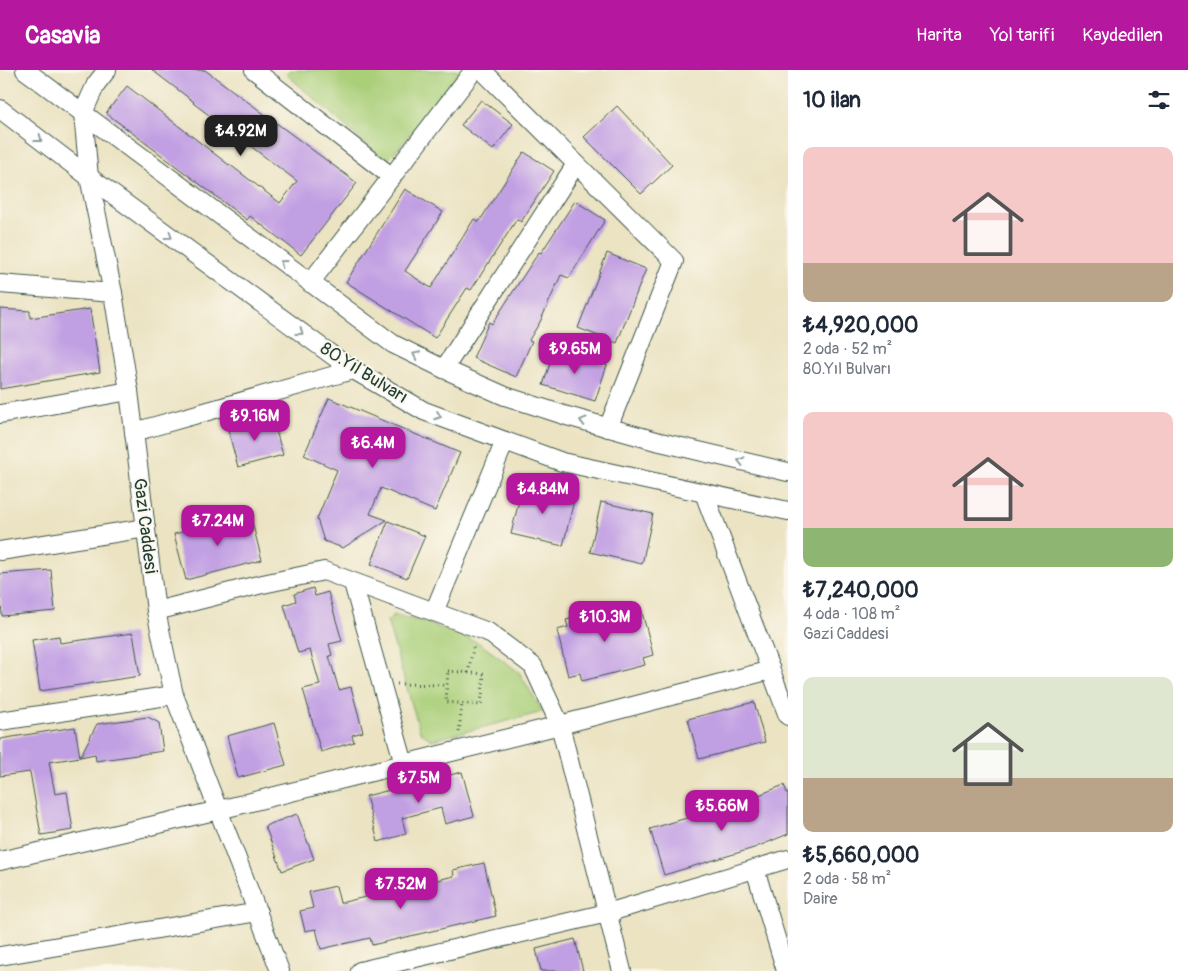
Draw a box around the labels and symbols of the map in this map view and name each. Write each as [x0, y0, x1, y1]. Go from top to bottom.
pin: ₺4.92M [200, 114, 282, 157]
one-way arrow [33, 133, 42, 141]
one-way arrow [163, 230, 173, 239]
one-way arrow [279, 260, 289, 269]
one-way arrow [294, 326, 304, 335]
pin: ₺9.65M [534, 332, 616, 375]
street label: 80.Yıl Bulvarı [316, 337, 412, 409]
one-way arrow [412, 351, 421, 362]
pin: ₺9.16M [214, 400, 296, 442]
one-way arrow [433, 410, 442, 421]
one-way arrow [580, 416, 588, 426]
pin: ₺6.4M [338, 426, 408, 469]
one-way arrow [736, 456, 745, 467]
pin: ₺4.84M [502, 472, 584, 515]
street label: Gazi Caddesi [128, 477, 162, 575]
pin: ₺7.24M [177, 504, 259, 547]
pin: ₺10.3M [564, 600, 646, 643]
pin: ₺7.5M [384, 762, 454, 804]
pin: ₺5.66M [681, 790, 763, 832]
pin: ₺7.52M [360, 868, 442, 910]

